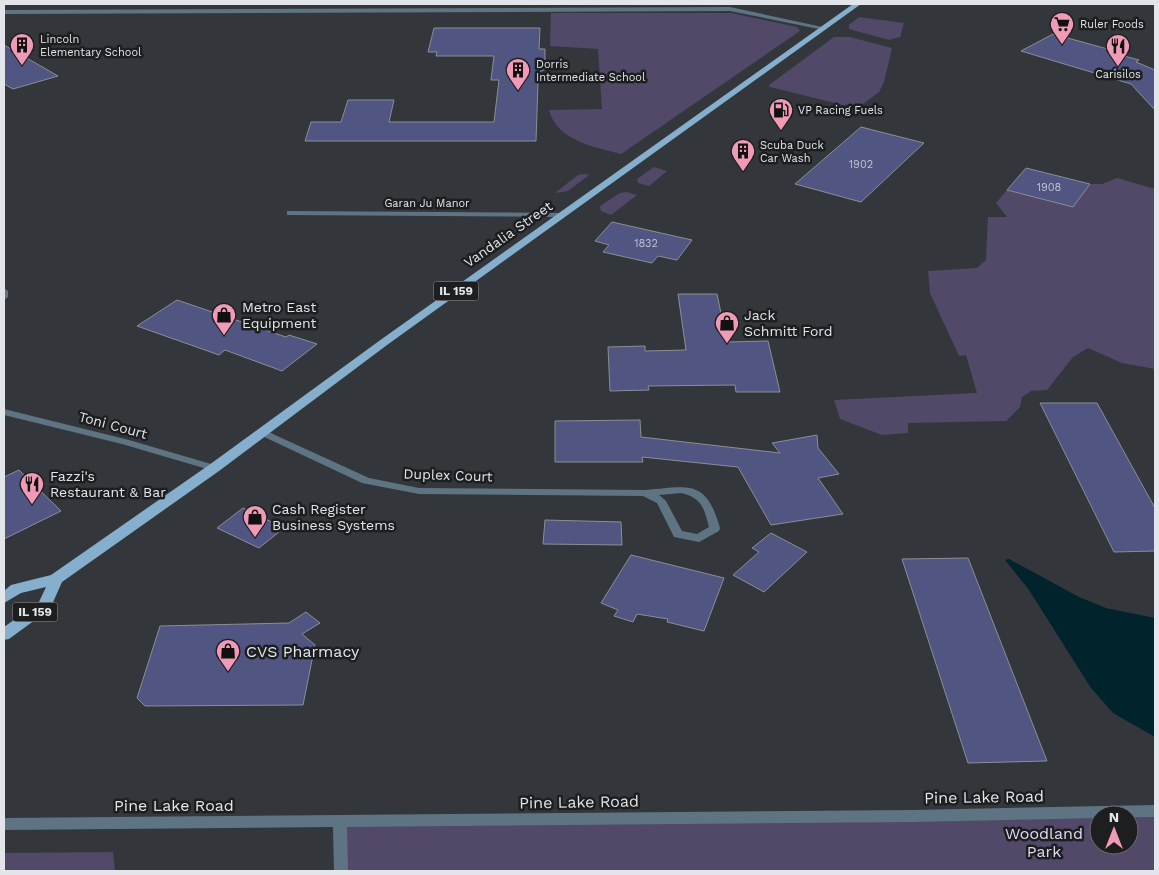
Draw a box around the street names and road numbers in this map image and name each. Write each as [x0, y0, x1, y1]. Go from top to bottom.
street label: Garan Ju Manor [384, 197, 470, 210]
street label: Vandalia Street [461, 198, 555, 270]
road number: IL 159 [434, 282, 478, 300]
street label: Toni Court [77, 408, 149, 442]
street label: Duplex Court [403, 465, 493, 485]
road number: IL 159 [12, 602, 58, 622]
street label: Pine Lake Road [924, 786, 1044, 808]
street label: Pine Lake Road [519, 791, 639, 813]
street label: Pine Lake Road [114, 796, 234, 815]

